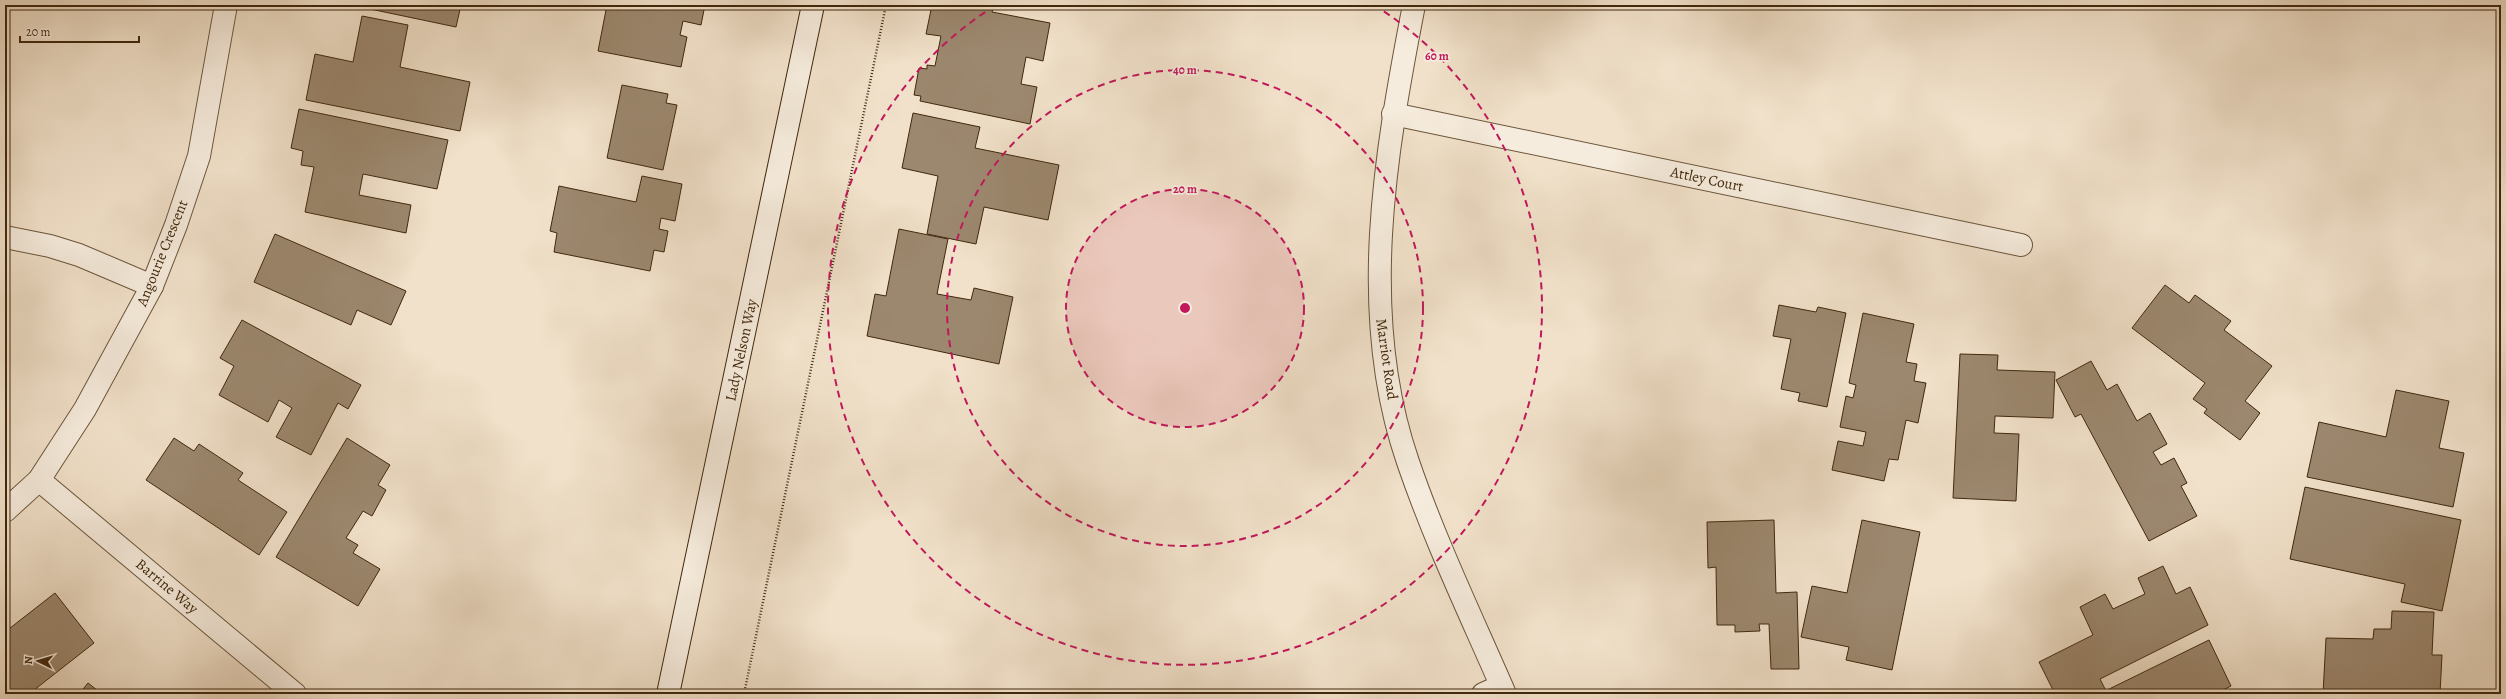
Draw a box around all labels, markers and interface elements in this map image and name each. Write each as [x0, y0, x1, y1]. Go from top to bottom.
scale bar [20, 18, 139, 44]
text: 20 m [26, 24, 50, 40]
text: 60 m [1425, 48, 1449, 64]
text: 40 m [1173, 62, 1197, 78]
street label: Attley Court [1668, 161, 1745, 196]
text: 20 m [1173, 181, 1197, 197]
street label: Angourie Crescent [131, 197, 192, 310]
street label: Lady Nelson Way [720, 297, 762, 403]
centre of rings [1178, 301, 1192, 315]
street label: Marriot Road [1371, 317, 1403, 402]
street label: Barrine Way [132, 554, 203, 618]
north arrow [18, 641, 58, 681]
text: N [21, 656, 36, 665]

